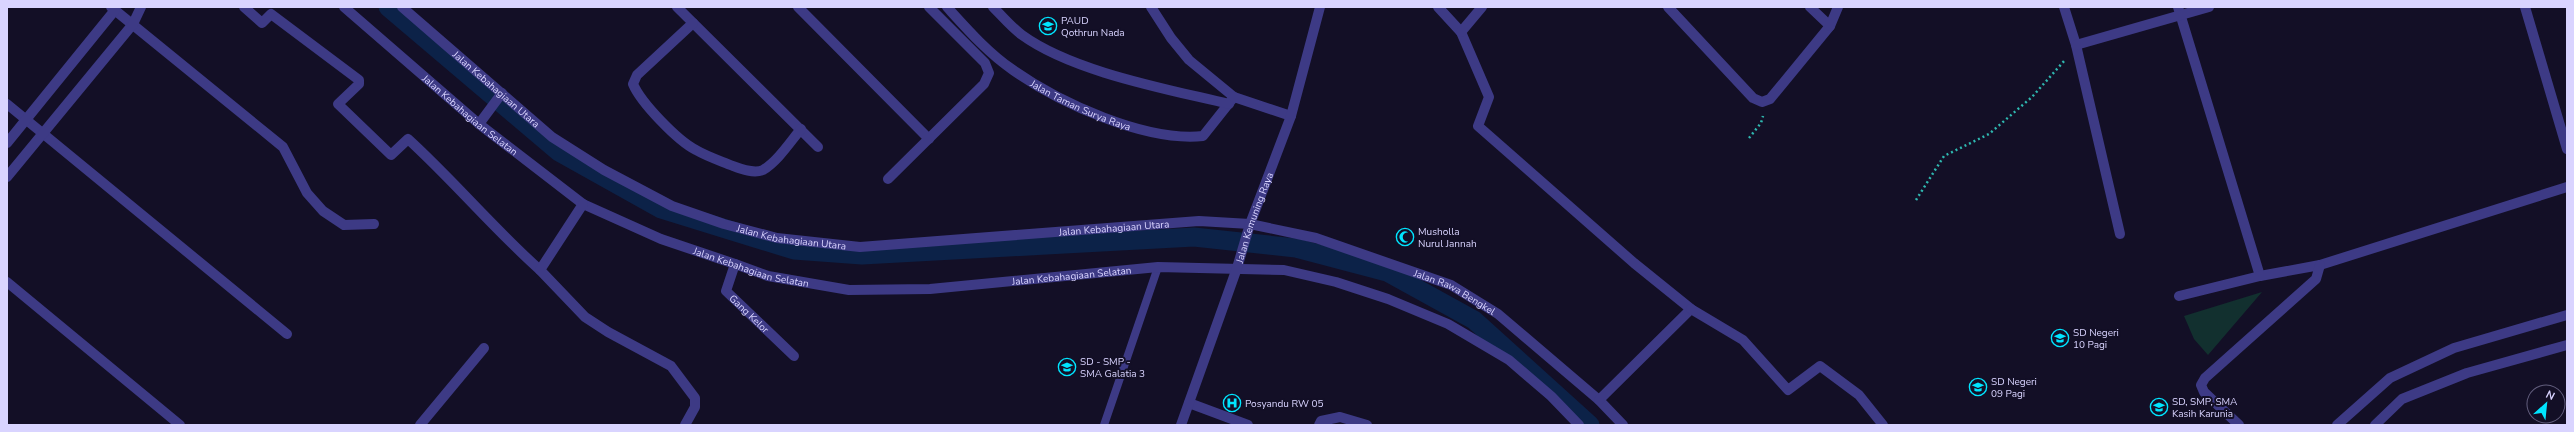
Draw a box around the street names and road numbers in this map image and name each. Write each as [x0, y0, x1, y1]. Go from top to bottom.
street label: Jalan Kebahagiaan Utara [449, 47, 542, 131]
street label: Jalan Kebahagiaan Selatan [418, 71, 520, 159]
street label: Jalan Taman Surya Raya [1027, 76, 1132, 134]
street label: Jalan Kemuning Raya [1233, 170, 1277, 266]
street label: Jalan Kebahagiaan Utara [1057, 217, 1170, 240]
street label: Jalan Kebahagiaan Utara [734, 221, 847, 253]
street label: Jalan Kebahagiaan Selatan [690, 244, 810, 291]
street label: Jalan Kebahagiaan Selatan [1010, 264, 1132, 289]
street label: Jalan Rawa Bengkel [1411, 266, 1498, 319]
street label: Gang Kelor [726, 292, 772, 337]

